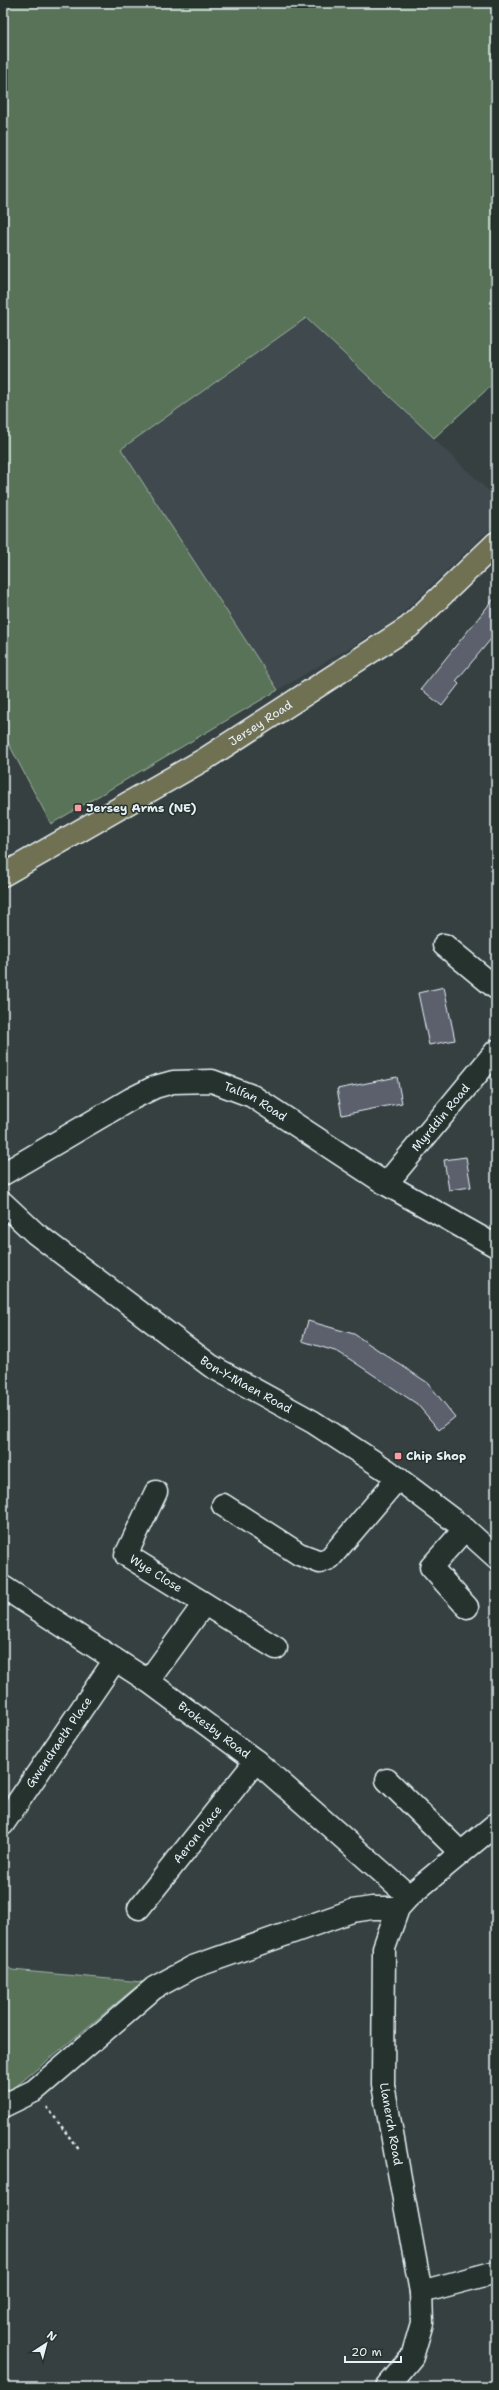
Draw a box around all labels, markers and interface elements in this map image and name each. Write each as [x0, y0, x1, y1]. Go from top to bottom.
street label: Jersey Road [226, 697, 296, 750]
place label: Jersey Arms (NE) [86, 800, 197, 816]
marker: Jersey Arms (NE) [73, 803, 83, 813]
street label: Talfan Road [222, 1078, 290, 1125]
street label: Myrddin Road [408, 1080, 474, 1155]
street label: Bon-Y-Maen Road [197, 1352, 295, 1417]
place label: Chip Shop [406, 1448, 466, 1464]
marker: Chip Shop [393, 1451, 403, 1461]
street label: Wye Close [126, 1551, 186, 1596]
street label: Gwendraeth Place [22, 1693, 96, 1791]
street label: Brokesby Road [175, 1698, 254, 1762]
street label: Aeron Place [170, 1802, 226, 1867]
street label: Llanerch Road [376, 2081, 406, 2167]
north arrow [26, 2324, 66, 2364]
text: N [44, 2328, 60, 2345]
scale bar [345, 2338, 401, 2364]
text: 20 m [351, 2344, 382, 2360]

